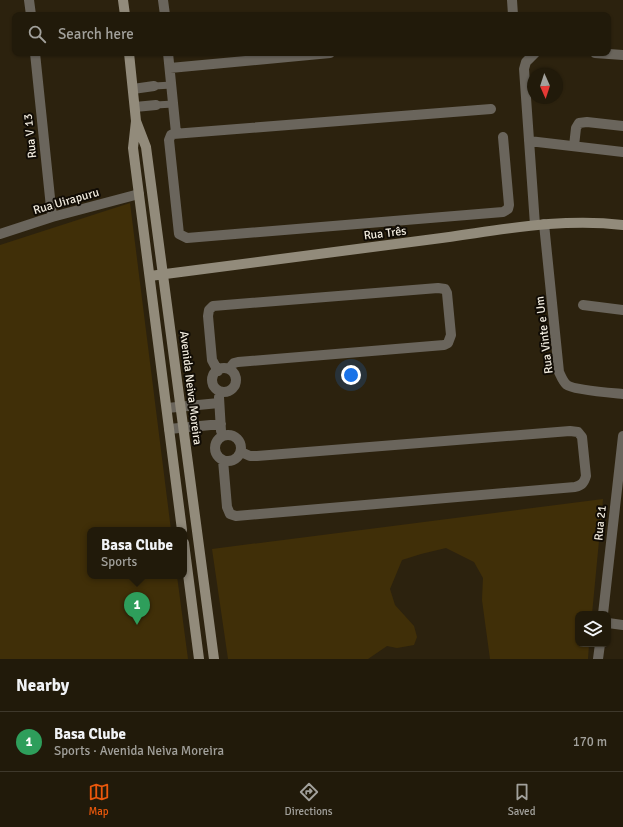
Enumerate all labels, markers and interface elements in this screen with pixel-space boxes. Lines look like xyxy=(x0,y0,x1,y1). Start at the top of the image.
search box xyxy=(12,12,611,56)
icon: search xyxy=(26,23,48,45)
text: Search here xyxy=(58,25,134,43)
north arrow xyxy=(527,68,563,104)
street label: Rua V 13 xyxy=(21,113,40,159)
street label: Rua Uirapuru xyxy=(31,185,101,218)
street label: Rua Três xyxy=(363,223,407,244)
street label: Rua Vinte e Um xyxy=(532,295,557,375)
street label: Avenida Neiva Moreira xyxy=(176,330,205,446)
your location xyxy=(341,365,361,385)
street label: Rua 21 xyxy=(591,505,610,541)
popup xyxy=(87,527,187,579)
text: Basa Clube xyxy=(101,536,173,554)
text: Sports xyxy=(101,554,137,570)
pin: 1 xyxy=(124,592,150,625)
map controls xyxy=(575,611,611,647)
button: layers xyxy=(575,611,611,647)
text: Nearby xyxy=(16,675,69,696)
text: Basa Clube xyxy=(54,725,126,743)
text: 1 xyxy=(25,734,33,750)
text: 170 m xyxy=(573,734,607,750)
text: Sports · Avenida Neiva Moreira xyxy=(54,743,224,759)
tab: Map xyxy=(88,781,110,818)
tab: Directions xyxy=(285,781,333,818)
tab: Saved xyxy=(508,781,535,818)

